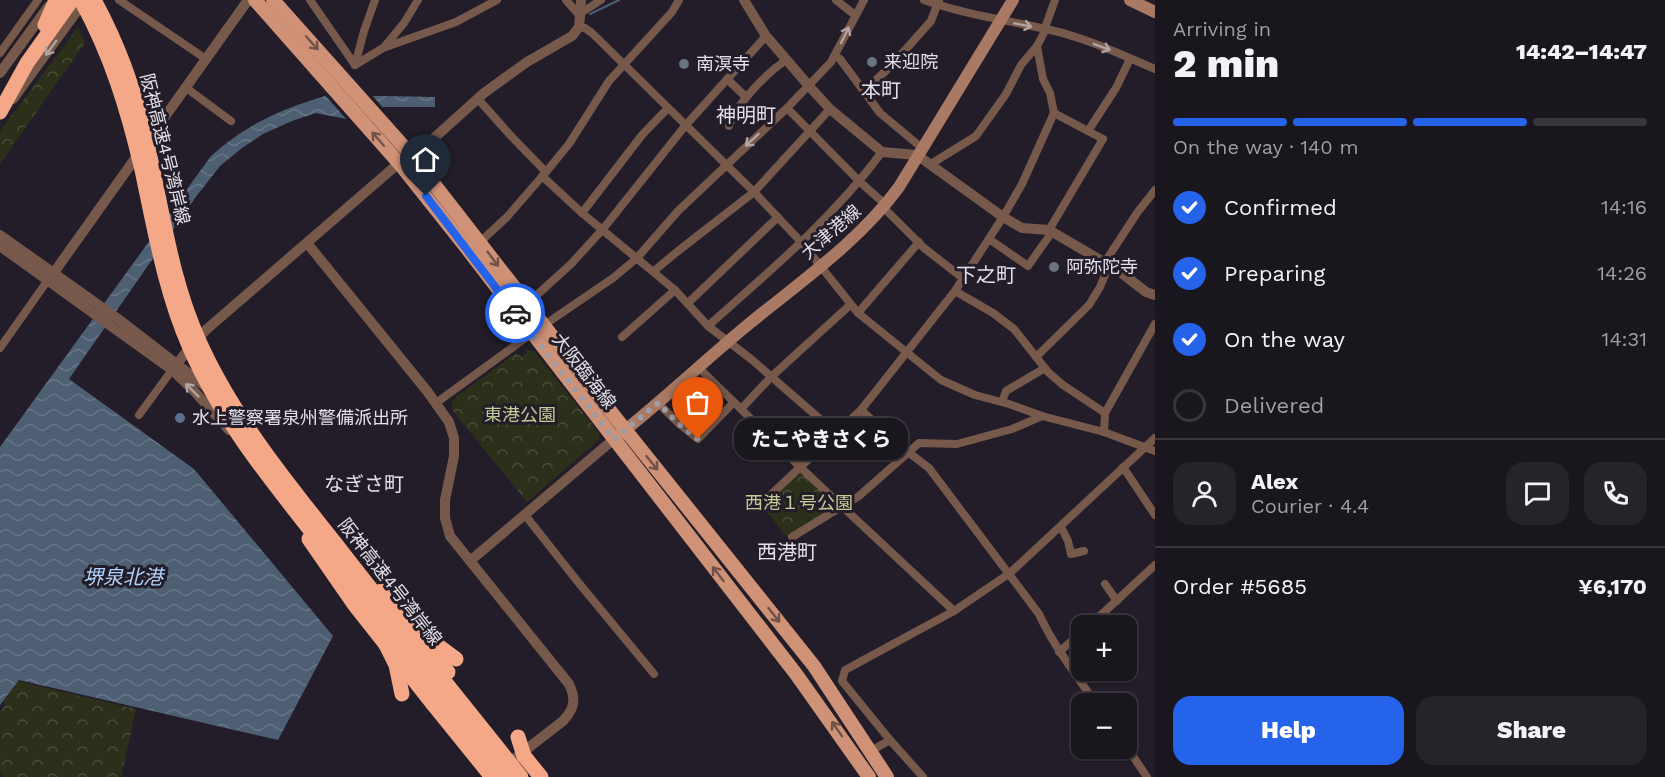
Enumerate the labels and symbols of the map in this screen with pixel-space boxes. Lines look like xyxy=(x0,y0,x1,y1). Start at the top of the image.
one-way arrow xyxy=(1013,20,1033,31)
one-way arrow xyxy=(840,26,852,44)
one-way arrow xyxy=(305,36,319,51)
one-way arrow xyxy=(45,39,57,55)
one-way arrow xyxy=(1092,42,1110,53)
place label: 来迎院 xyxy=(884,51,938,72)
place label: 南溟寺 xyxy=(696,53,750,74)
marker: 来迎院 xyxy=(865,55,879,69)
marker: 南溟寺 xyxy=(677,57,691,71)
street label: 阪神高速4号湾岸線 xyxy=(137,71,194,227)
district label: 本町 xyxy=(861,78,901,102)
district label: 神明町 xyxy=(716,103,776,127)
one-way arrow xyxy=(371,132,385,147)
one-way arrow xyxy=(745,133,760,147)
pin xyxy=(400,134,451,196)
street label: 大津港線 xyxy=(797,200,865,263)
one-way arrow xyxy=(487,251,500,267)
place label: 阿弥陀寺 xyxy=(1066,256,1138,277)
marker: 阿弥陀寺 xyxy=(1047,260,1061,274)
district label: 下之町 xyxy=(956,263,1016,287)
courier xyxy=(485,283,545,343)
street label: 大阪臨海線 xyxy=(548,329,620,413)
pin xyxy=(672,377,723,439)
one-way arrow xyxy=(184,382,199,397)
park label: 東港公園 xyxy=(484,404,556,425)
place label: 水上警察署泉州警備派出所 xyxy=(192,407,408,428)
marker: 水上警察署泉州警備派出所 xyxy=(173,411,187,425)
callout: たこやきさくら xyxy=(734,418,908,460)
one-way arrow xyxy=(645,455,659,470)
district label: なぎさ町 xyxy=(324,472,404,496)
park label: 西港１号公園 xyxy=(745,492,853,513)
street label: 阪神高速4号湾岸線 xyxy=(334,514,446,649)
district label: 西港町 xyxy=(757,540,817,564)
water label: 堺泉北港 xyxy=(83,565,166,589)
one-way arrow xyxy=(712,566,725,582)
one-way arrow xyxy=(768,606,781,622)
one-way arrow xyxy=(831,721,843,737)

